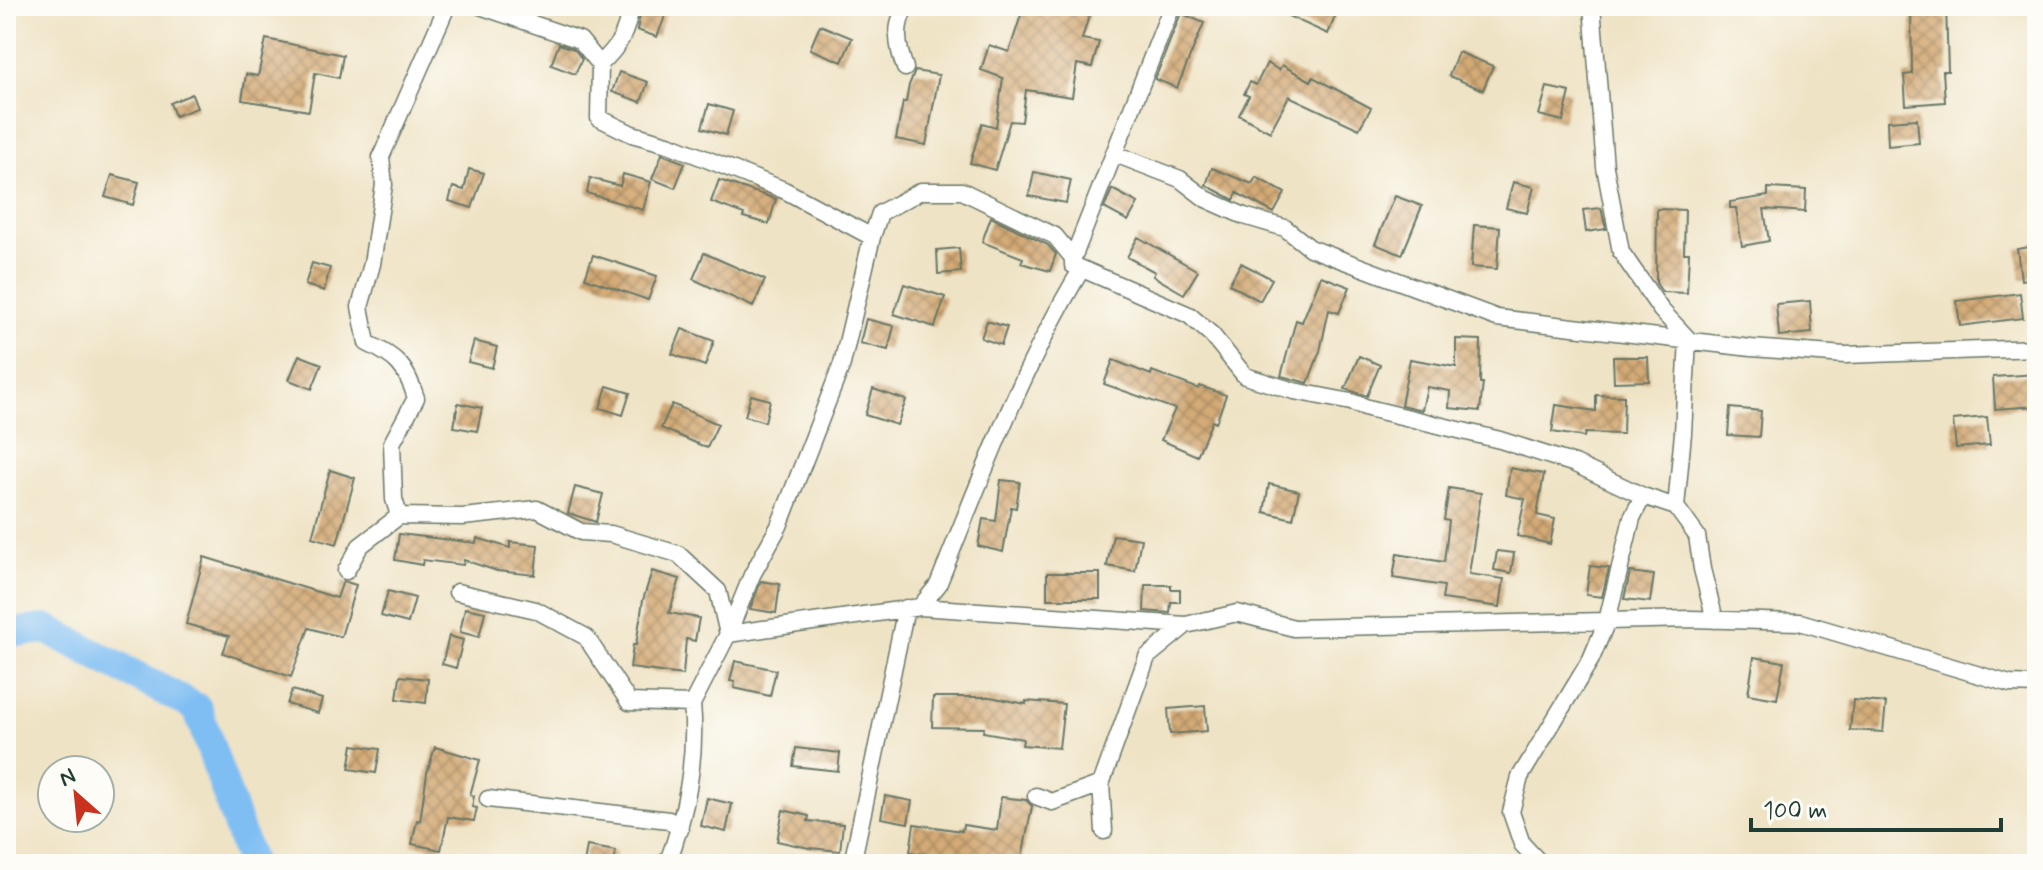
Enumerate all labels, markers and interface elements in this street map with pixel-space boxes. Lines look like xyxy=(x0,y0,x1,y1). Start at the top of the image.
north arrow xyxy=(36,754,116,834)
text: N xyxy=(55,762,81,794)
scale bar xyxy=(1751,782,2001,832)
text: 100 m xyxy=(1763,796,1827,827)

